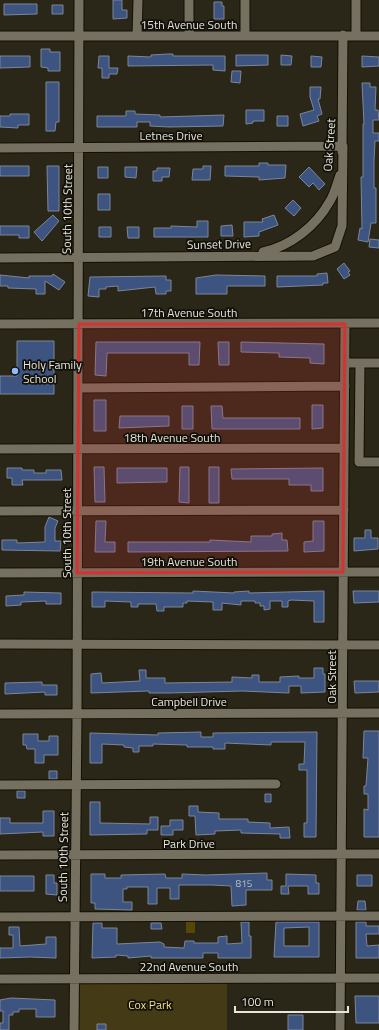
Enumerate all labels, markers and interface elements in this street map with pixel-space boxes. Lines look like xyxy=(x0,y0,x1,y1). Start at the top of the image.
street label: 15th Avenue South xyxy=(141,15,237,34)
street label: Oak Street xyxy=(318,117,340,172)
street label: Letnes Drive xyxy=(140,126,202,145)
street label: South 10th Street xyxy=(57,163,77,254)
street label: Sunset Drive xyxy=(187,234,251,254)
street label: 17th Avenue South xyxy=(141,303,237,322)
place label: Holy Family School xyxy=(23,355,82,388)
marker: Holy Family School xyxy=(10,366,20,376)
street label: 18th Avenue South xyxy=(124,428,220,447)
street label: South 10th Street xyxy=(57,487,76,578)
street label: 19th Avenue South xyxy=(141,552,237,571)
street label: Oak Street xyxy=(322,650,341,704)
street label: Campbell Drive xyxy=(151,692,227,711)
street label: South 10th Street xyxy=(53,811,73,902)
street label: Park Drive xyxy=(163,834,215,853)
house number: 815 xyxy=(236,876,253,891)
street label: 22nd Avenue South xyxy=(140,957,238,976)
scale bar xyxy=(235,988,348,1014)
text: 100 m xyxy=(241,992,274,1011)
park label: Cox Park xyxy=(128,995,172,1014)

